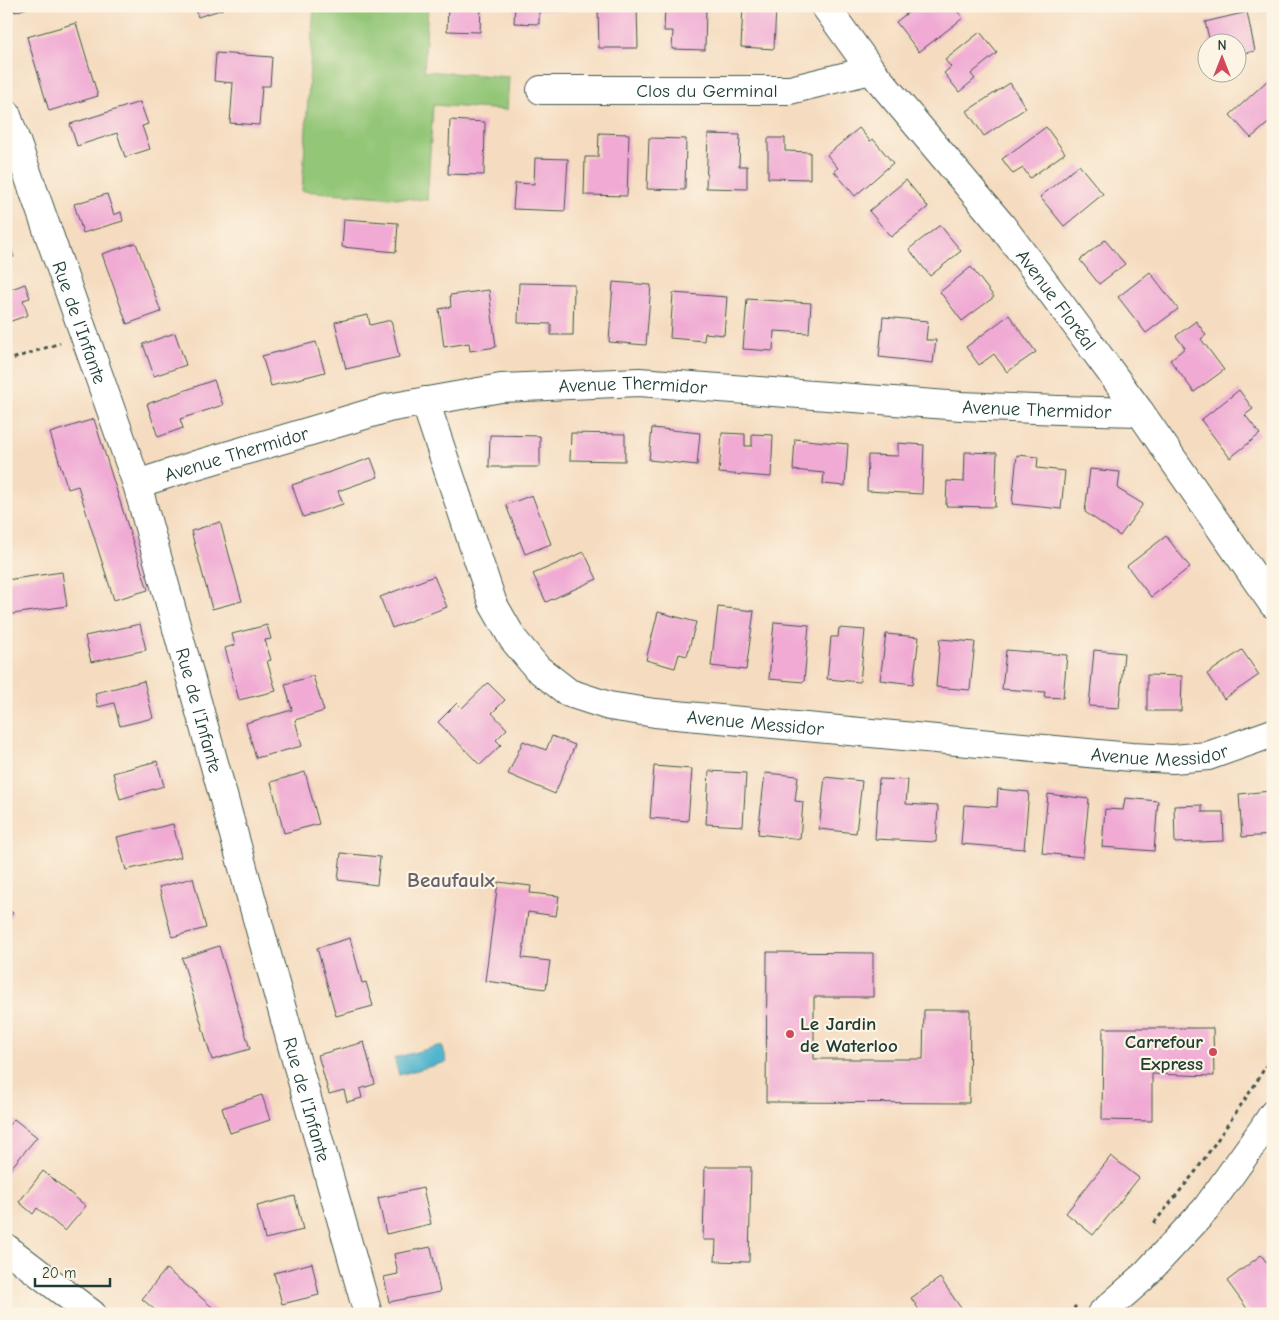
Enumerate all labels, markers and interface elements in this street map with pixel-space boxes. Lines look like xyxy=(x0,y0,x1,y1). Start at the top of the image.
north arrow xyxy=(1196,32,1246,82)
text: N xyxy=(1217,37,1227,54)
street label: Clos du Germinal xyxy=(636,80,778,102)
street label: Avenue Floréal xyxy=(1011,245,1101,355)
street label: Rue de l'Infante xyxy=(47,258,111,387)
street label: Avenue Thermidor xyxy=(558,372,708,399)
street label: Avenue Thermidor xyxy=(962,396,1112,423)
street label: Avenue Thermidor xyxy=(162,422,312,486)
street label: Rue de l'Infante xyxy=(171,645,226,775)
street label: Avenue Messidor xyxy=(686,706,825,741)
street label: Avenue Messidor xyxy=(1090,740,1232,771)
district label: Beaufaulx xyxy=(407,868,496,892)
place label: Le Jardin de Waterloo xyxy=(800,1013,898,1057)
marker: Le Jardin de Waterloo xyxy=(784,1028,796,1040)
place label: Carrefour Express xyxy=(1125,1031,1203,1075)
street label: Rue de l'Infante xyxy=(278,1035,334,1165)
marker: Carrefour Express xyxy=(1207,1046,1219,1058)
scale bar xyxy=(35,1255,110,1287)
text: 20 m xyxy=(42,1264,76,1282)

